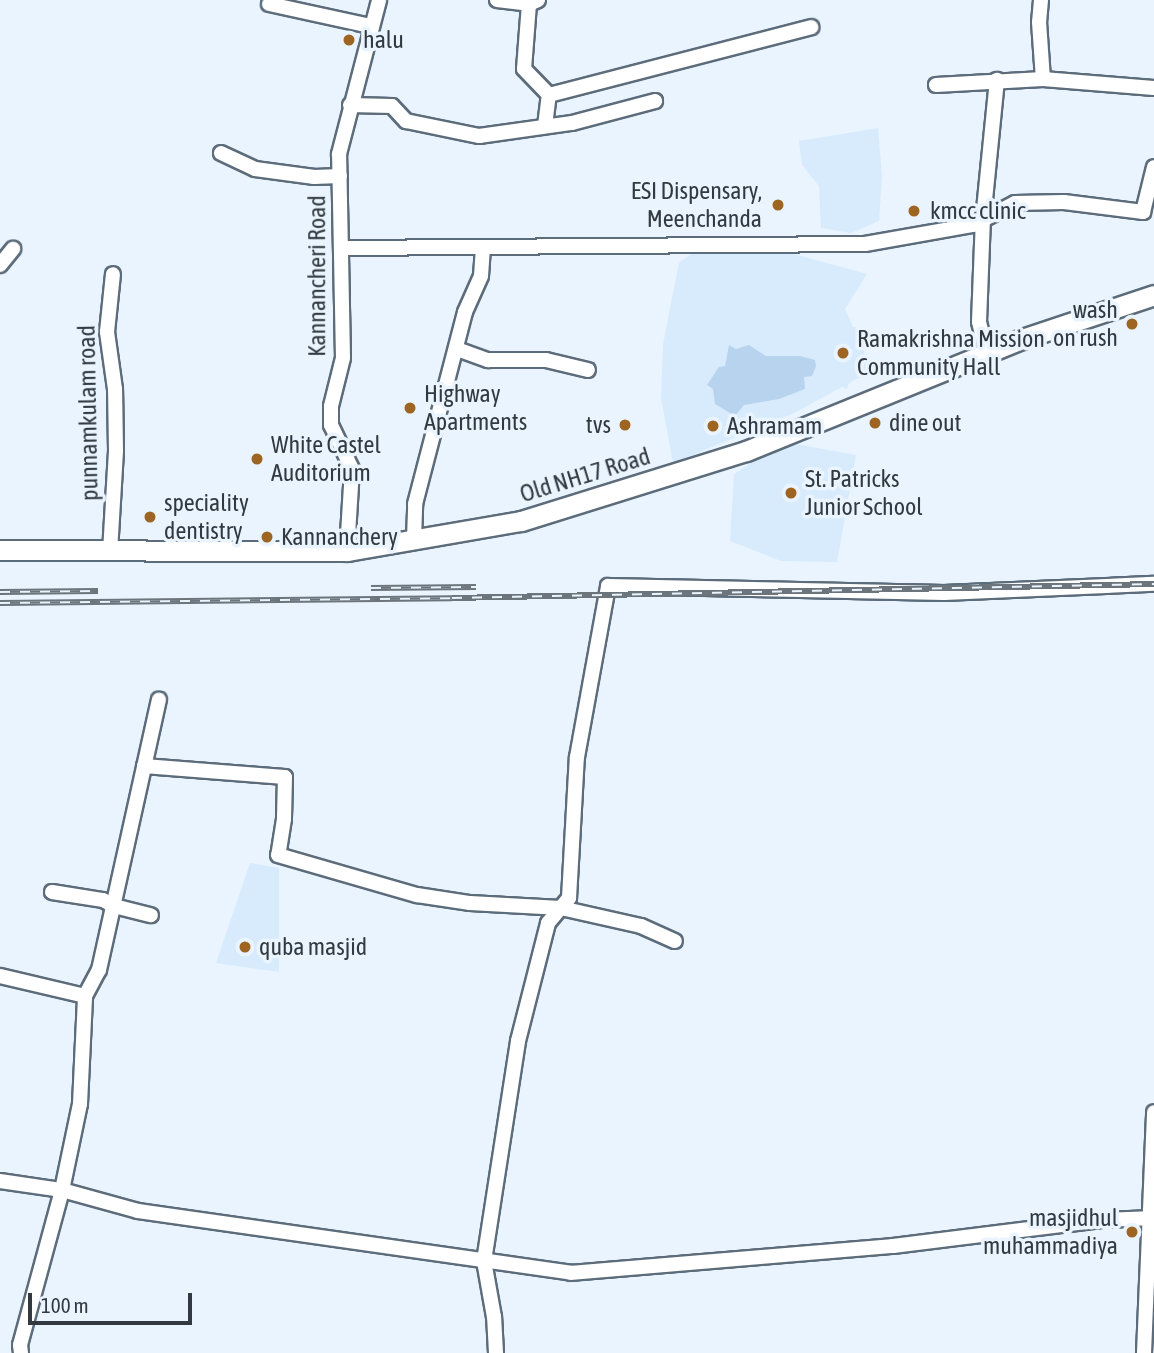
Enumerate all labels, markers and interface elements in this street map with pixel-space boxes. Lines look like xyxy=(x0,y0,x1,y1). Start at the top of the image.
place label: halu xyxy=(363,26,404,54)
marker: halu xyxy=(341,32,357,48)
place label: ESI Dispensary, Meenchanda xyxy=(631,177,762,233)
street label: Kannancheri Road xyxy=(303,195,331,357)
marker: ESI Dispensary, Meenchanda xyxy=(768,195,788,215)
place label: kmcc clinic xyxy=(930,197,1026,225)
marker: kmcc clinic xyxy=(904,201,924,221)
place label: wash on rush xyxy=(1053,296,1118,352)
marker: wash on rush xyxy=(1124,316,1140,332)
street label: punnamkulam road xyxy=(72,325,104,501)
place label: Ramakrishna Mission Community Hall xyxy=(857,325,1045,381)
marker: Ramakrishna Mission Community Hall xyxy=(835,345,851,361)
place label: Highway Apartments xyxy=(424,380,527,436)
marker: Highway Apartments xyxy=(402,400,418,416)
place label: dine out xyxy=(889,409,962,437)
place label: tvs xyxy=(586,411,611,439)
place label: Ashramam xyxy=(727,412,822,440)
marker: dine out xyxy=(867,415,883,431)
marker: tvs xyxy=(617,417,633,433)
marker: Ashramam xyxy=(705,418,721,434)
place label: White Castel Auditorium xyxy=(271,431,381,487)
street label: Old NH17 Road xyxy=(516,442,654,508)
marker: White Castel Auditorium xyxy=(249,451,265,467)
place label: St. Patricks Junior School xyxy=(805,465,923,521)
marker: St. Patricks Junior School xyxy=(783,485,799,501)
place label: speciality dentistry xyxy=(164,489,249,545)
marker: speciality dentistry xyxy=(142,509,158,525)
place label: Kannanchery xyxy=(281,523,398,551)
marker: Kannanchery xyxy=(259,529,275,545)
place label: quba masjid xyxy=(259,933,367,961)
marker: quba masjid xyxy=(237,939,253,955)
place label: masjidhul muhammadiya xyxy=(983,1204,1118,1260)
marker: masjidhul muhammadiya xyxy=(1124,1224,1140,1240)
scale bar xyxy=(32,1280,196,1324)
text: 100 m xyxy=(41,1293,89,1317)

